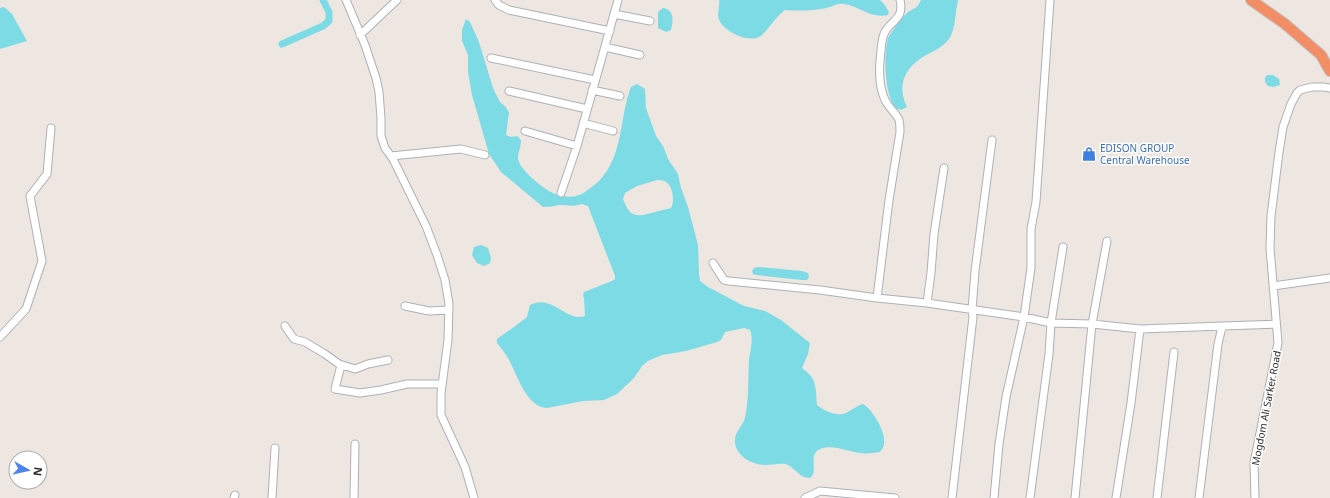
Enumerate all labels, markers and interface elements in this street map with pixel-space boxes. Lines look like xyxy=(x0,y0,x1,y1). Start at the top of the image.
place label: EDISON GROUP Central Warehouse xyxy=(1100,141,1190,167)
shop icon: EDISON GROUP Central Warehouse xyxy=(1081,146,1097,162)
street label: Mogdom Ali Sarker Road xyxy=(1248,349,1284,467)
north arrow xyxy=(8,450,48,490)
text: N xyxy=(30,466,46,477)

